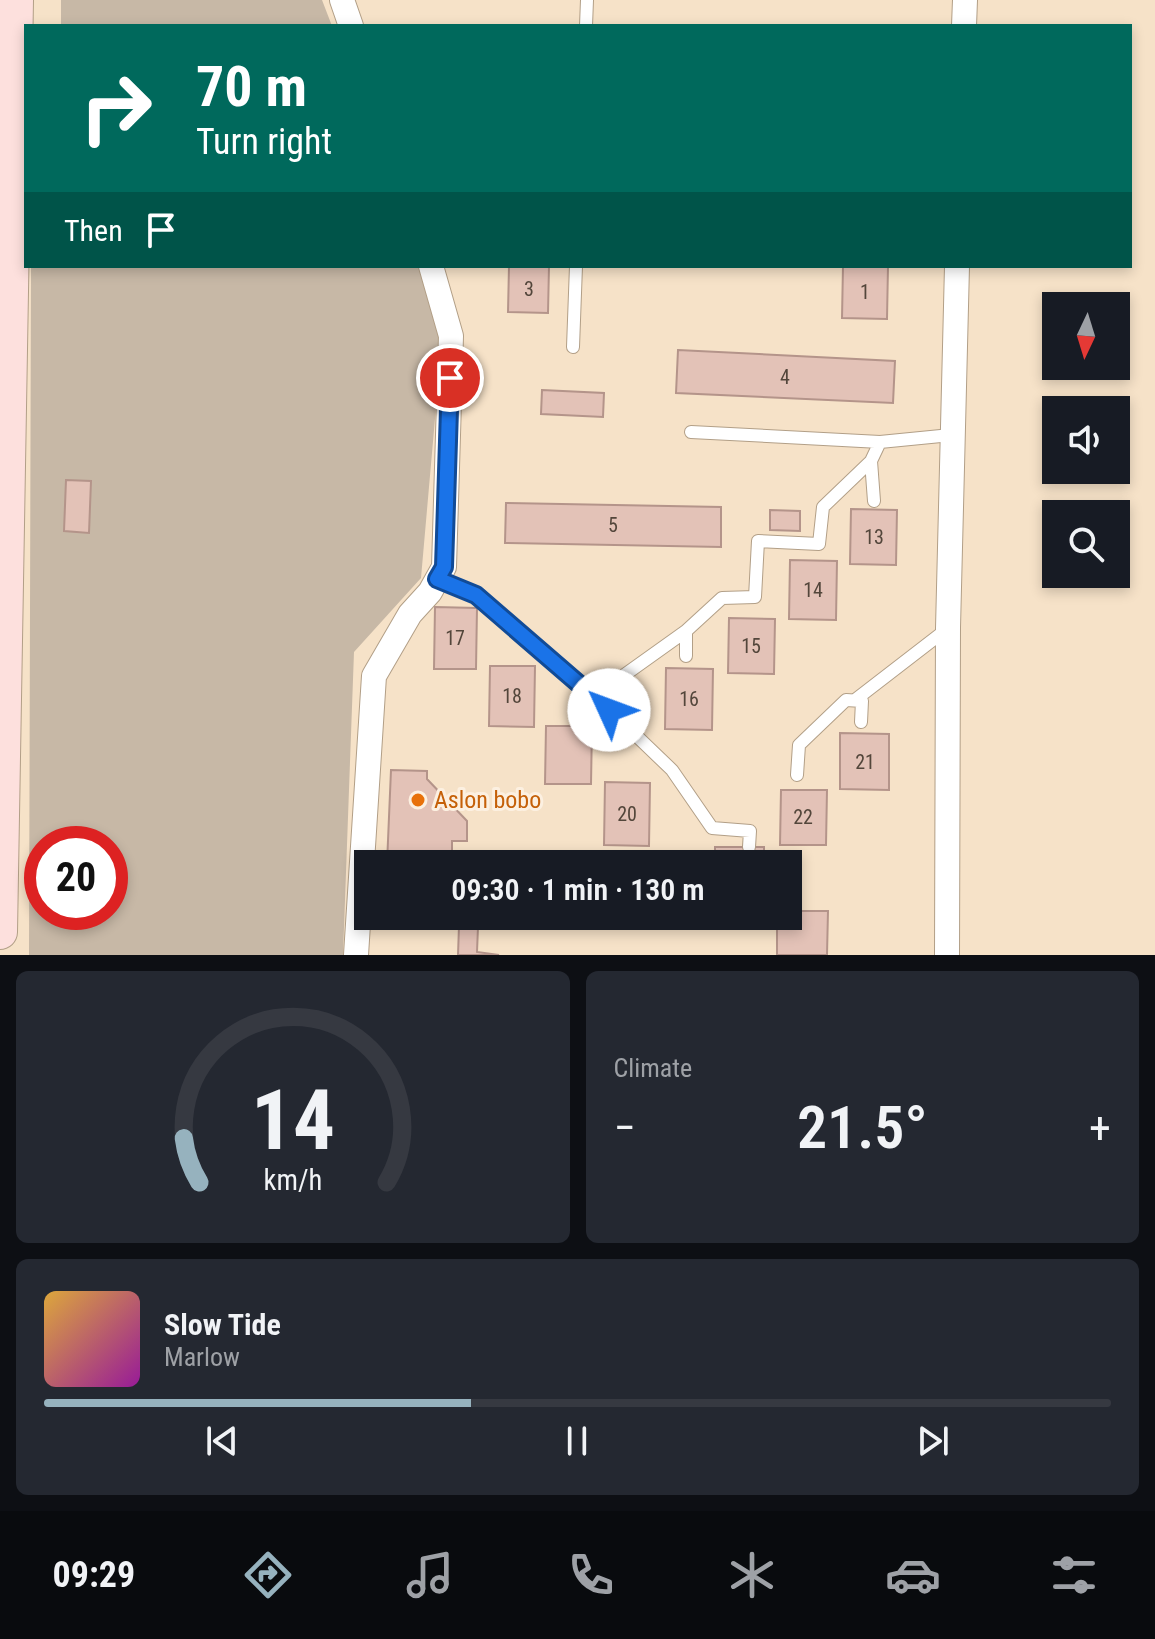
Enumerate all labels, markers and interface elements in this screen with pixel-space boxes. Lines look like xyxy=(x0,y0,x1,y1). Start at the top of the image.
text: 70 m xyxy=(196,54,307,120)
icon: right xyxy=(64,56,168,160)
text: Turn right xyxy=(196,121,332,163)
icon: arrive xyxy=(139,208,183,252)
text: Then xyxy=(64,213,123,248)
house number: 3 xyxy=(524,277,534,301)
house number: 1 xyxy=(860,280,870,304)
north arrow xyxy=(1042,292,1130,380)
map controls xyxy=(1042,292,1130,588)
pin xyxy=(416,344,484,412)
icon: arrive xyxy=(428,356,472,400)
house number: 4 xyxy=(780,365,790,389)
button: sound xyxy=(1042,396,1130,484)
button: search xyxy=(1042,500,1130,588)
house number: 5 xyxy=(608,513,618,537)
house number: 13 xyxy=(864,525,884,549)
house number: 14 xyxy=(803,578,823,602)
house number: 17 xyxy=(445,626,465,650)
house number: 15 xyxy=(741,634,761,658)
position arrow xyxy=(567,668,651,752)
house number: 18 xyxy=(502,684,522,708)
house number: 16 xyxy=(679,687,699,711)
house number: 21 xyxy=(855,750,875,774)
place label: Aslon bobo xyxy=(434,786,541,814)
marker: Aslon bobo xyxy=(409,791,427,809)
house number: 20 xyxy=(617,802,637,826)
house number: 22 xyxy=(793,805,813,829)
speed limit sign: 20 xyxy=(24,826,128,930)
text: 09:30 · 1 min · 130 m xyxy=(451,872,705,907)
text: Climate xyxy=(614,1053,692,1083)
text: 14 xyxy=(251,1072,335,1169)
text: 21.5° xyxy=(797,1092,928,1163)
text: − xyxy=(614,1102,636,1154)
text: + xyxy=(1089,1102,1111,1154)
text: km/h xyxy=(263,1163,322,1197)
text: Slow Tide xyxy=(164,1307,281,1342)
text: Marlow xyxy=(164,1342,240,1372)
icon: previous xyxy=(200,1419,244,1463)
icon: pause xyxy=(555,1419,599,1463)
icon: next xyxy=(911,1419,955,1463)
icon: directions xyxy=(240,1547,296,1603)
icon: music xyxy=(402,1547,458,1603)
icon: phone xyxy=(563,1547,619,1603)
icon: climate xyxy=(724,1547,780,1603)
icon: car xyxy=(885,1547,941,1603)
icon: filters xyxy=(1046,1547,1102,1603)
text: 09:29 xyxy=(53,1554,135,1596)

